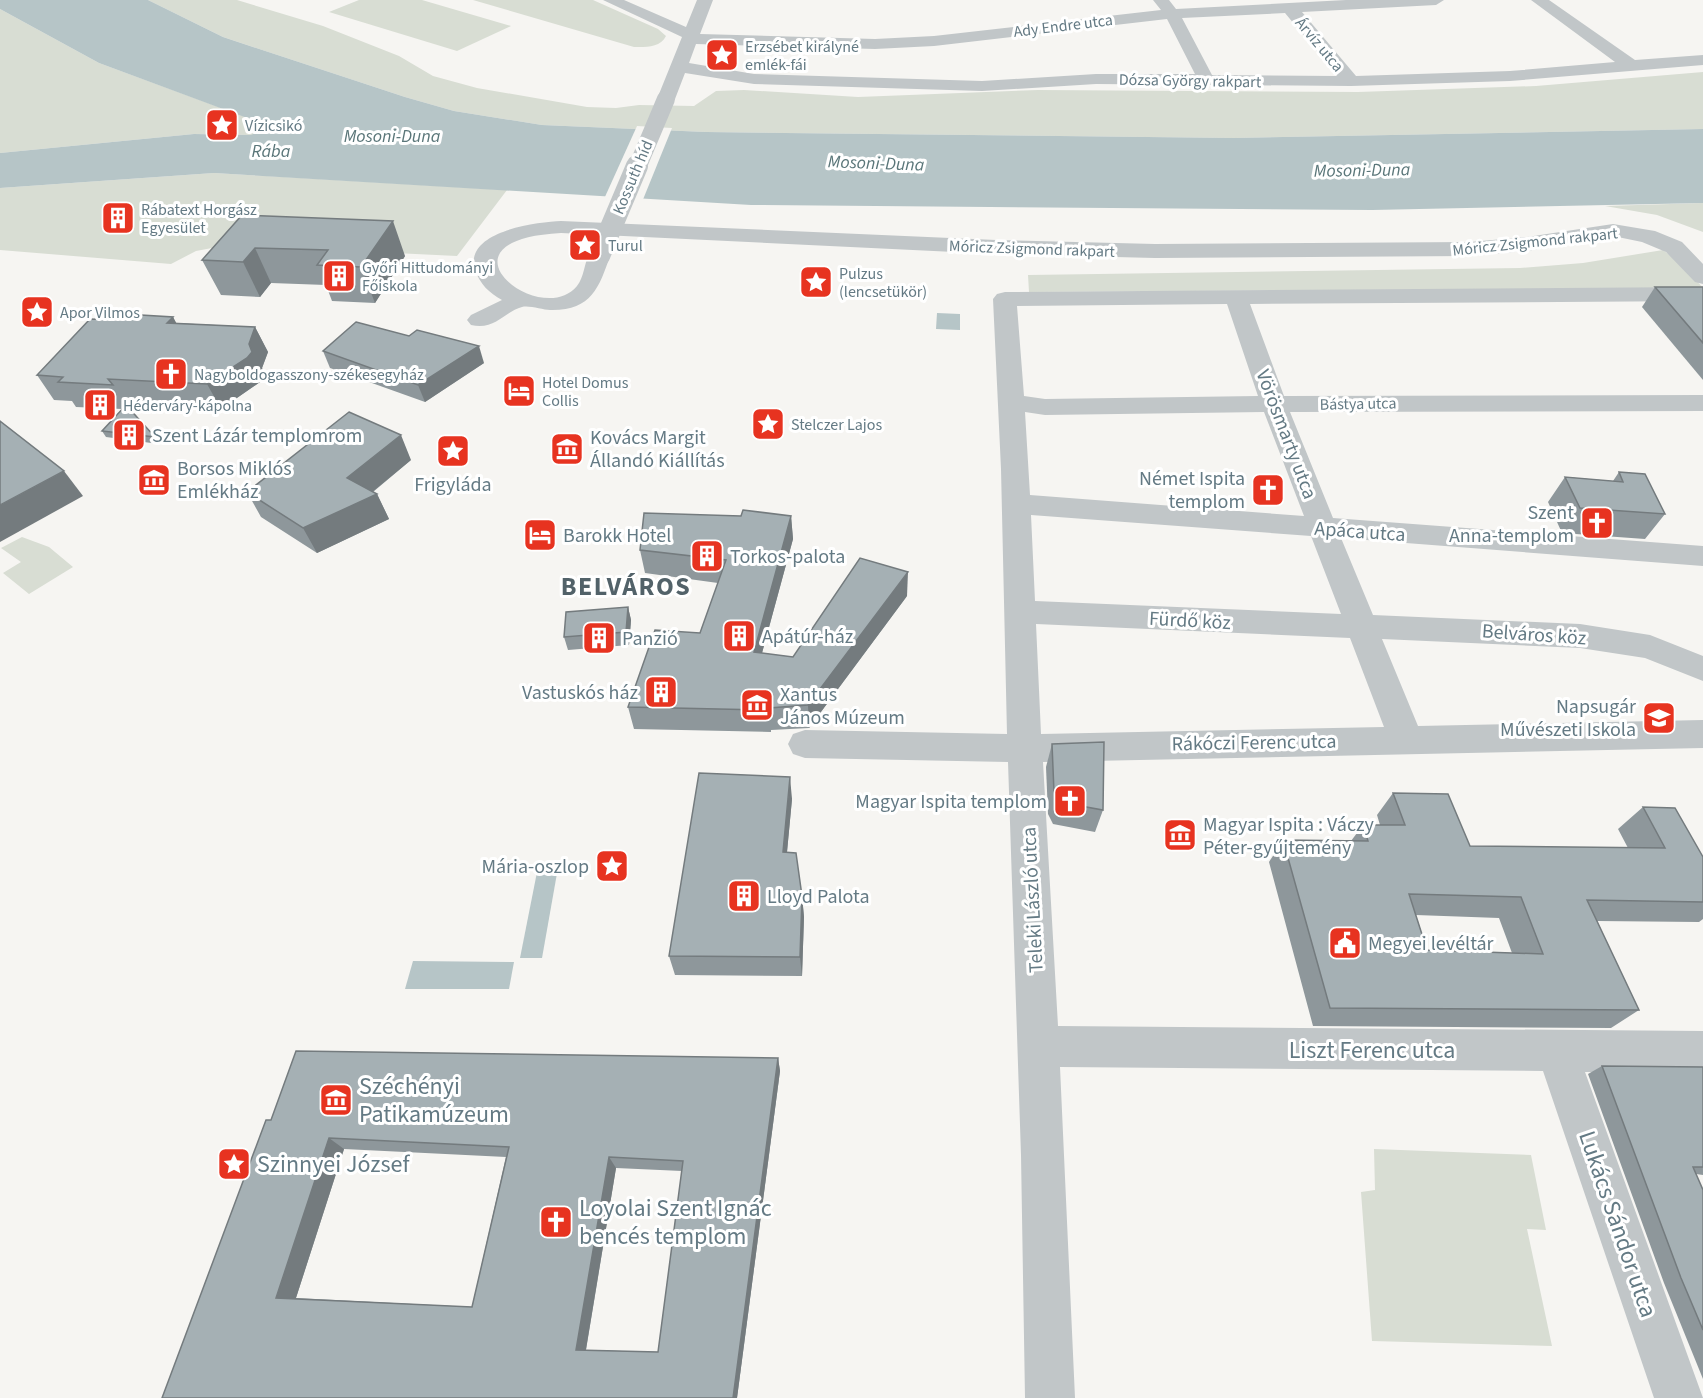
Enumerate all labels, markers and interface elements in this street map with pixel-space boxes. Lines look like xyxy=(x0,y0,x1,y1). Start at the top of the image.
street label: Ady Endre utca xyxy=(1012,9,1114,43)
street label: Árvíz utca xyxy=(1290,13,1349,77)
place label: Erzsébet királyné emlék-fái xyxy=(745,36,859,76)
place icon: Erzsébet királyné emlék-fái xyxy=(704,37,740,73)
street label: Dózsa György rakpart xyxy=(1119,69,1262,93)
place icon: Vízicsikó xyxy=(204,107,240,143)
place label: Vízicsikó xyxy=(245,115,302,137)
water label: Mosoni-Duna xyxy=(344,124,441,149)
street label: Kossuth híd xyxy=(607,137,658,218)
water label: Rába xyxy=(252,139,291,164)
water label: Mosoni-Duna xyxy=(827,149,925,178)
water label: Mosoni-Duna xyxy=(1313,157,1411,184)
place label: Rábatext Horgász Egyesület xyxy=(141,199,257,239)
building icon: Rábatext Horgász Egyesület xyxy=(100,200,136,236)
street label: Móricz Zsigmond rakpart xyxy=(1451,222,1619,262)
place icon: Turul xyxy=(567,227,603,263)
place label: Turul xyxy=(608,235,643,257)
street label: Móricz Zsigmond rakpart xyxy=(949,235,1116,263)
place label: Győri Hittudományi Főiskola xyxy=(362,257,493,297)
building icon: Győri Hittudományi Főiskola xyxy=(321,258,357,294)
place label: Pulzus (lencsetükör) xyxy=(839,263,927,303)
place icon: Pulzus (lencsetükör) xyxy=(798,264,834,300)
place icon: Apor Vilmos xyxy=(19,294,55,330)
place label: Apor Vilmos xyxy=(60,302,140,324)
church icon: Nagyboldogasszony-székesegyház xyxy=(153,356,189,392)
place label: Nagyboldogasszony-székesegyház xyxy=(194,364,424,386)
street label: Vörösmarty utca xyxy=(1248,365,1324,503)
place label: Hotel Domus Collis xyxy=(542,372,629,412)
hotel icon: Hotel Domus Collis xyxy=(501,373,537,409)
building icon: Héderváry-kápolna xyxy=(82,387,118,423)
street label: Bástya utca xyxy=(1319,392,1397,416)
place label: Héderváry-kápolna xyxy=(123,395,252,417)
place icon: Stelczer Lajos xyxy=(750,406,786,442)
place label: Stelczer Lajos xyxy=(791,414,882,436)
building icon: Szent Lázár templomrom xyxy=(111,417,147,453)
place label: Szent Lázár templomrom xyxy=(152,422,362,450)
place label: Kovács Margit Állandó Kiállítás xyxy=(590,424,725,475)
museum icon: Kovács Margit Állandó Kiállítás xyxy=(549,431,585,467)
place icon: Frigyláda xyxy=(435,433,471,469)
place label: Borsos Miklós Emlékház xyxy=(177,455,292,506)
museum icon: Borsos Miklós Emlékház xyxy=(136,462,172,498)
place label: Német Ispita templom xyxy=(1139,465,1245,516)
place label: Frigyláda xyxy=(414,471,492,499)
church icon: Német Ispita templom xyxy=(1250,472,1286,508)
place label: Szent Anna-templom xyxy=(1449,499,1574,550)
church icon: Szent Anna-templom xyxy=(1579,505,1615,541)
street label: Apáca utca xyxy=(1313,515,1406,549)
hotel icon: Barokk Hotel xyxy=(522,517,558,553)
place label: Barokk Hotel xyxy=(563,522,671,550)
building icon: Torkos-palota xyxy=(689,538,725,574)
place label: Torkos-palota xyxy=(730,543,845,571)
district label: BELVÁROS xyxy=(561,568,691,605)
street label: Fürdő köz xyxy=(1148,605,1232,637)
street label: Belváros köz xyxy=(1481,617,1587,653)
building icon: Apátúr-ház xyxy=(721,618,757,654)
building icon: Panzió xyxy=(581,620,617,656)
place label: Apátúr-ház xyxy=(762,623,853,651)
place label: Panzió xyxy=(622,625,678,653)
building icon: Vastuskós ház xyxy=(643,674,679,710)
place label: Vastuskós ház xyxy=(522,679,638,707)
place label: Xantus János Múzeum xyxy=(780,681,905,732)
museum icon: Xantus János Múzeum xyxy=(739,687,775,723)
place label: Napsugár Művészeti Iskola xyxy=(1500,693,1636,744)
school or university icon: Napsugár Művészeti Iskola xyxy=(1641,700,1677,736)
street label: Rákóczi Ferenc utca xyxy=(1171,728,1337,758)
church icon: Magyar Ispita templom xyxy=(1052,783,1088,819)
place label: Magyar Ispita templom xyxy=(855,788,1047,816)
place label: Magyar Ispita : Váczy Péter-gyűjtemény xyxy=(1203,811,1374,862)
museum icon: Magyar Ispita : Váczy Péter-gyűjtemény xyxy=(1162,817,1198,853)
street label: Teleki László utca xyxy=(1015,826,1051,974)
place icon: Mária-oszlop xyxy=(594,848,630,884)
place label: Mária-oszlop xyxy=(482,853,589,881)
building icon: Lloyd Palota xyxy=(726,878,762,914)
place label: Lloyd Palota xyxy=(767,883,870,911)
public building icon: Megyei levéltár xyxy=(1327,925,1363,961)
place label: Megyei levéltár xyxy=(1368,930,1494,958)
street label: Liszt Ferenc utca xyxy=(1289,1033,1455,1068)
place label: Széchényi Patikamúzeum xyxy=(359,1069,509,1132)
museum icon: Széchényi Patikamúzeum xyxy=(318,1082,354,1118)
street label: Lukács Sándor utca xyxy=(1569,1126,1666,1322)
place icon: Szinnyei József xyxy=(216,1146,252,1182)
place label: Szinnyei József xyxy=(257,1147,410,1182)
place label: Loyolai Szent Ignác bencés templom xyxy=(579,1191,772,1254)
church icon: Loyolai Szent Ignác bencés templom xyxy=(538,1204,574,1240)

